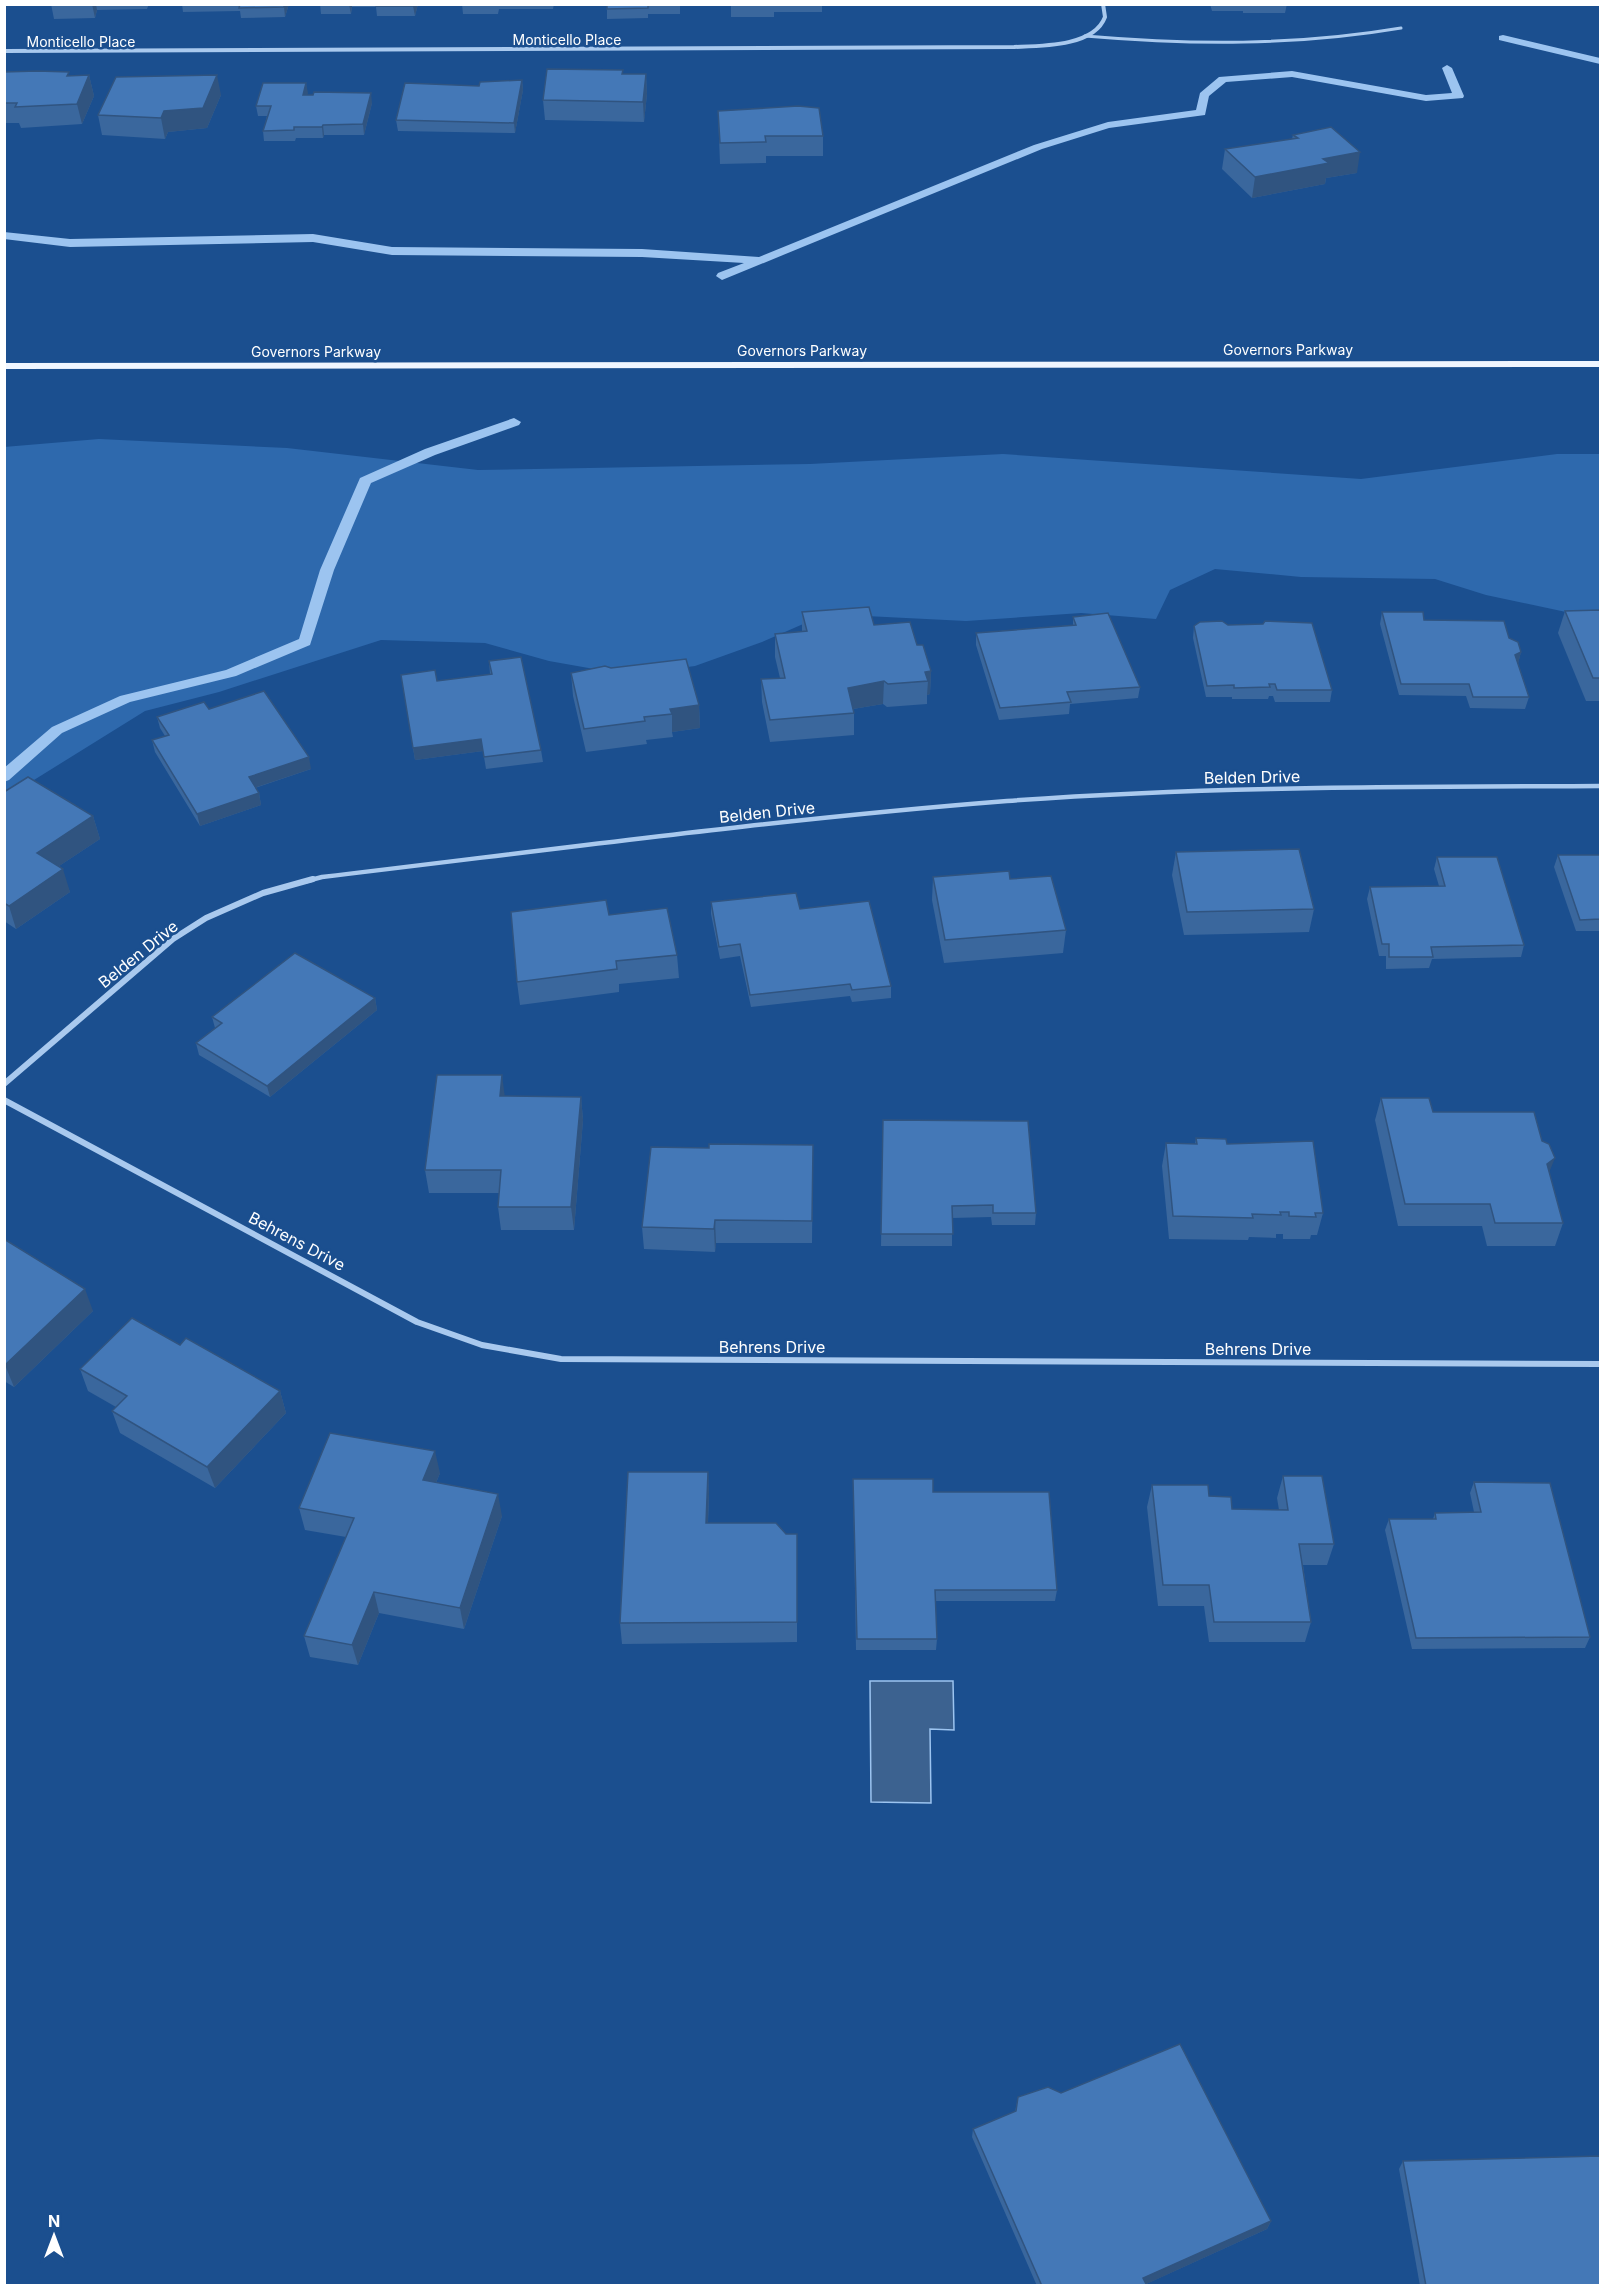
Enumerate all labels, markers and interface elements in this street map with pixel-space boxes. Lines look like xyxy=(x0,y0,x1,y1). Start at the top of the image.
street label: Monticello Place xyxy=(513,31,621,48)
street label: Monticello Place xyxy=(27,33,135,50)
street label: Governors Parkway xyxy=(1223,341,1353,358)
street label: Governors Parkway xyxy=(737,342,867,359)
street label: Governors Parkway xyxy=(251,343,381,360)
street label: Belden Drive xyxy=(1204,766,1300,788)
street label: Belden Drive xyxy=(718,797,816,827)
street label: Belden Drive xyxy=(94,916,182,992)
street label: Behrens Drive xyxy=(245,1207,349,1275)
street label: Behrens Drive xyxy=(719,1337,825,1357)
street label: Behrens Drive xyxy=(1205,1339,1311,1359)
north arrow xyxy=(24,2206,84,2266)
text: N xyxy=(48,2211,60,2231)

